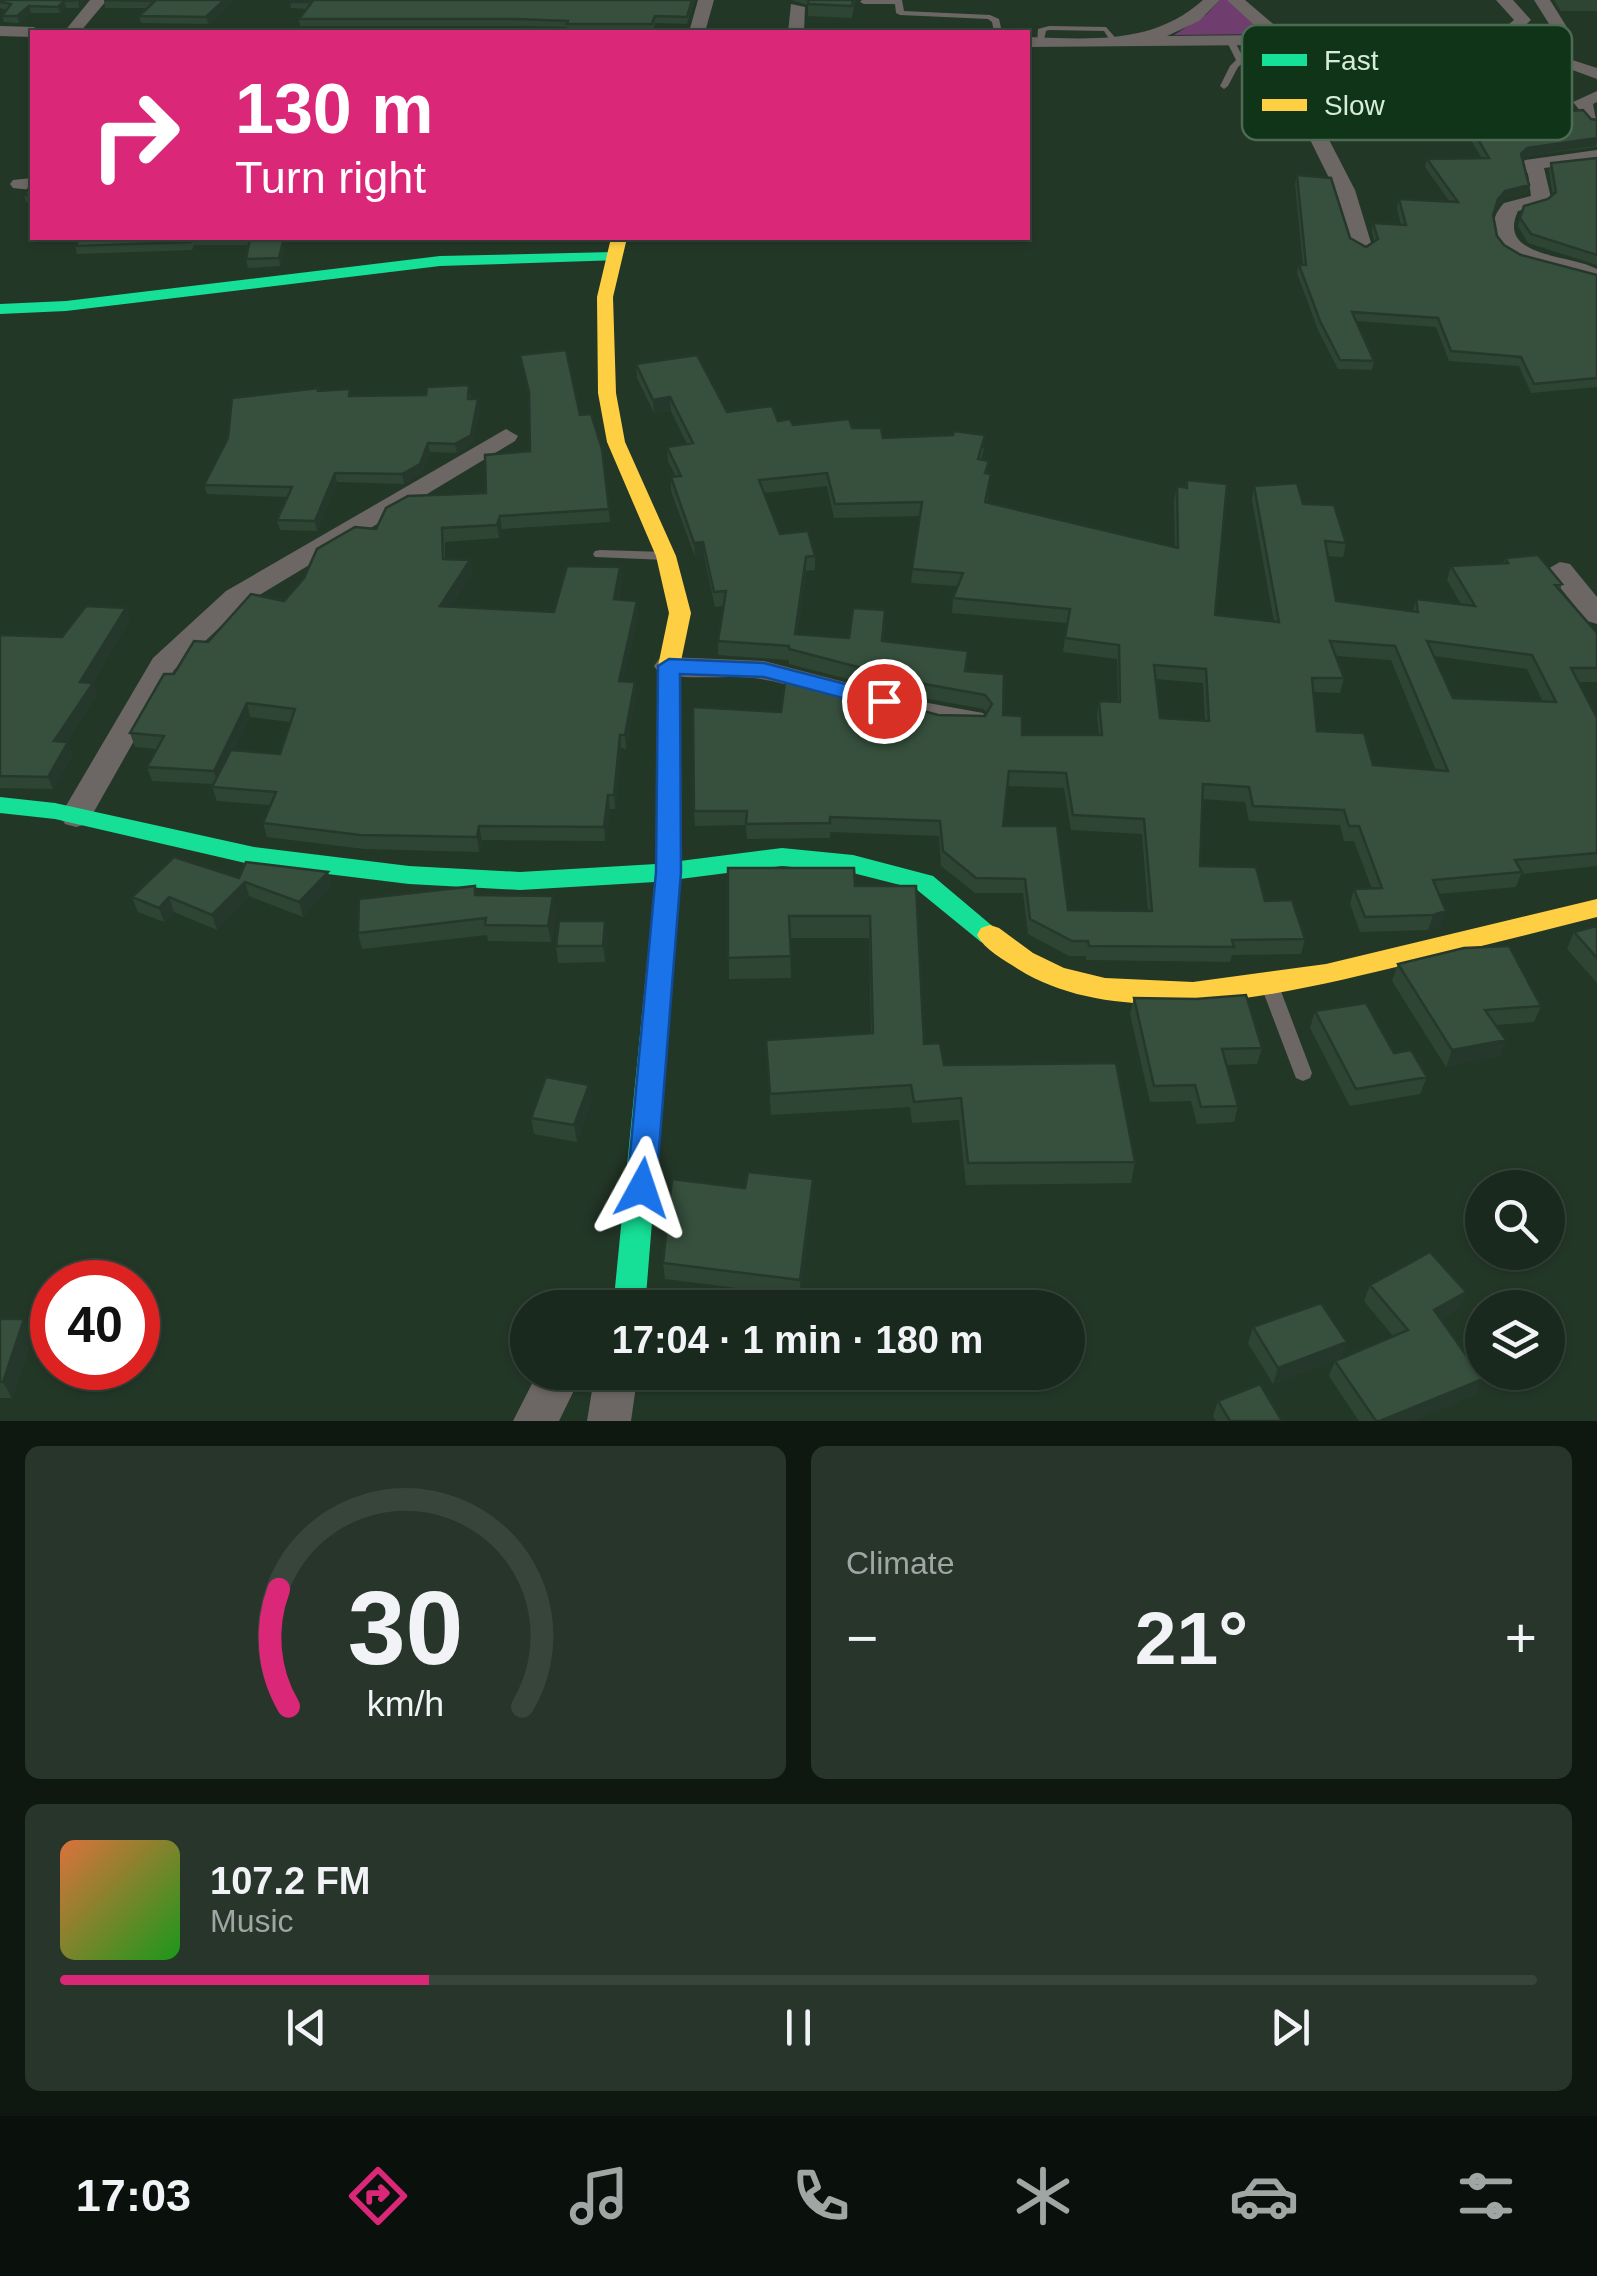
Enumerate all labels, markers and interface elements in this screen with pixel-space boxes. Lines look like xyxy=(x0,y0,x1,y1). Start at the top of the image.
legend xyxy=(1242,25,1572,140)
text: Fast xyxy=(1324,45,1379,76)
icon: right xyxy=(70,70,200,200)
text: 130 m xyxy=(235,70,433,148)
text: Slow xyxy=(1324,90,1385,121)
text: Turn right xyxy=(235,152,426,203)
pin xyxy=(842,659,927,744)
icon: arrive xyxy=(857,674,912,729)
position arrow xyxy=(590,1136,694,1240)
map controls xyxy=(1465,1170,1565,1390)
button: search xyxy=(1465,1170,1565,1270)
speed limit sign: 40 xyxy=(30,1260,160,1390)
button: layers xyxy=(1465,1290,1565,1390)
text: 17:04 · 1 min · 180 m xyxy=(612,1319,983,1361)
text: Climate xyxy=(846,1545,954,1581)
text: 30 xyxy=(348,1570,463,1686)
text: 21° xyxy=(1135,1596,1248,1680)
text: − xyxy=(846,1607,878,1669)
text: + xyxy=(1505,1607,1537,1669)
text: km/h xyxy=(367,1684,444,1724)
text: 107.2 FM xyxy=(210,1860,371,1902)
text: Music xyxy=(210,1903,294,1939)
icon: previous xyxy=(279,2000,334,2055)
icon: pause xyxy=(771,2000,826,2055)
icon: next xyxy=(1263,2000,1318,2055)
icon: directions xyxy=(343,2161,413,2231)
icon: music xyxy=(564,2161,634,2231)
icon: phone xyxy=(786,2161,856,2231)
icon: climate xyxy=(1008,2161,1078,2231)
icon: car xyxy=(1229,2161,1299,2231)
icon: filters xyxy=(1451,2161,1521,2231)
text: 17:03 xyxy=(76,2170,191,2221)

